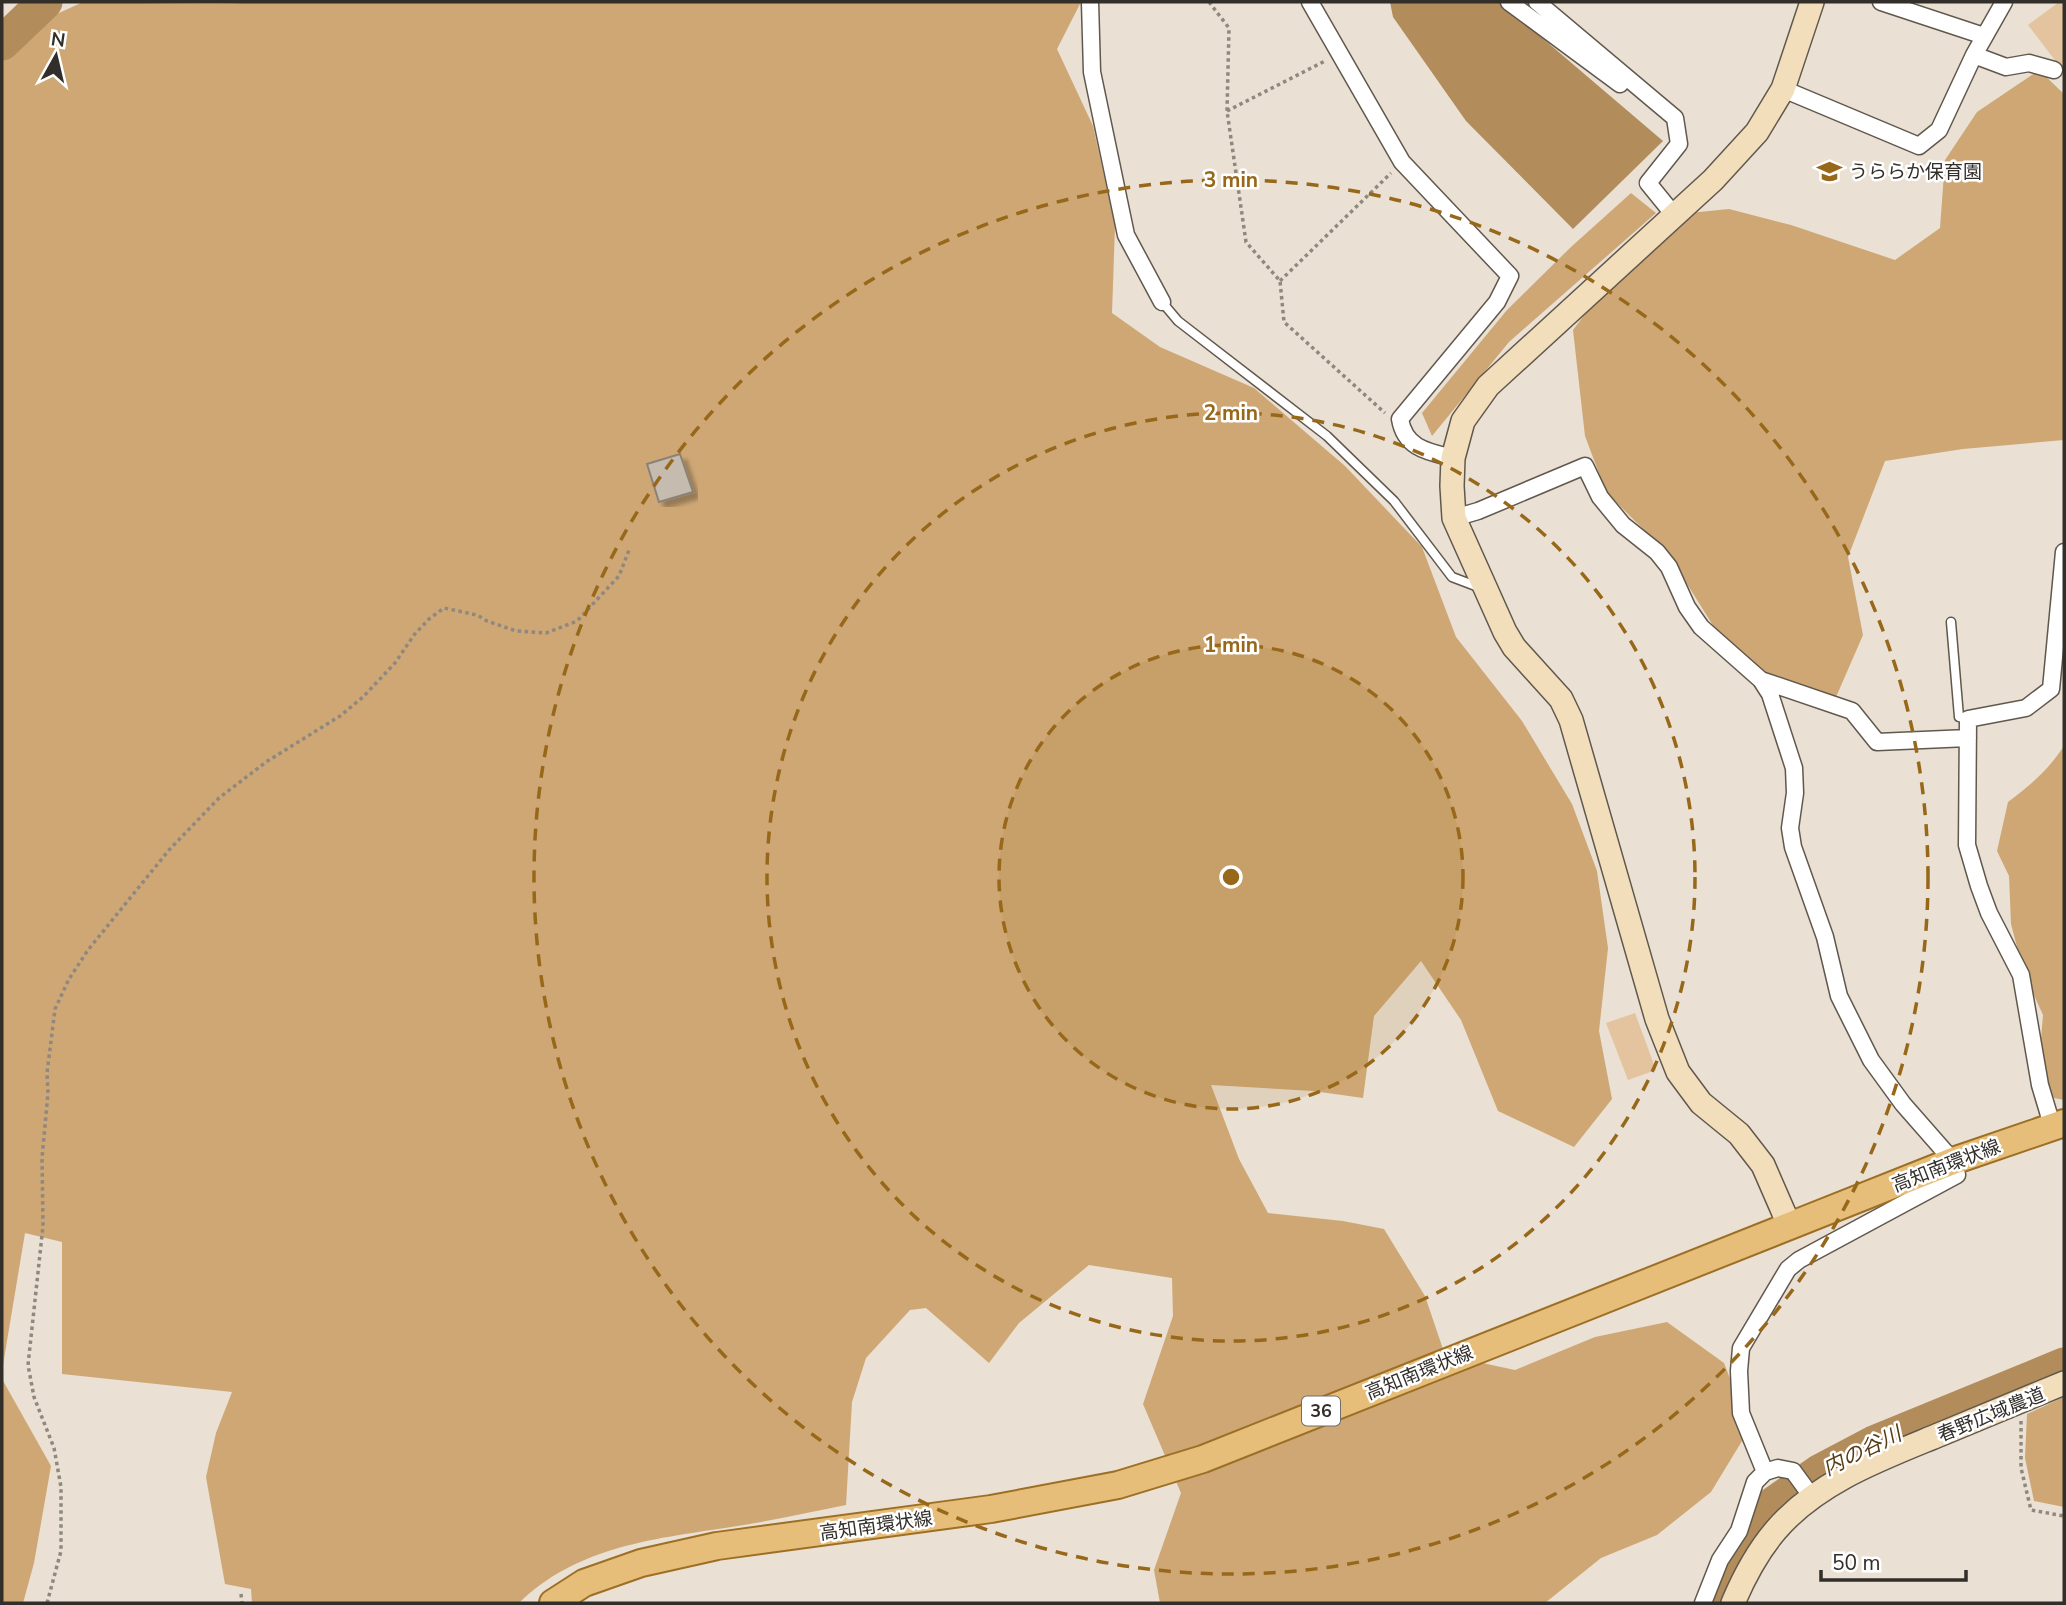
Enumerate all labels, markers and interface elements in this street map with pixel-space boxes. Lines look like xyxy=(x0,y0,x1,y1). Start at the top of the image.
north arrow xyxy=(21,21,91,91)
text: N xyxy=(49,26,67,54)
school or university icon: うららか保育園 xyxy=(1815,157,1843,185)
place label: うららか保育園 xyxy=(1849,159,1982,185)
text: 3 min xyxy=(1204,166,1258,194)
text: 2 min xyxy=(1204,399,1258,427)
text: 1 min xyxy=(1204,631,1258,659)
centre of rings xyxy=(1219,865,1243,889)
street label: 高知南環状線 xyxy=(1888,1133,2004,1198)
street label: 高知南環状線 xyxy=(1362,1340,1477,1406)
street label: 春野広域農道 xyxy=(1934,1382,2049,1448)
road number: 36 xyxy=(1302,1396,1340,1426)
water label: 内の谷川 xyxy=(1818,1419,1908,1482)
street label: 高知南環状線 xyxy=(818,1505,934,1547)
scale bar xyxy=(1821,1538,1966,1582)
text: 50 m xyxy=(1832,1549,1881,1577)

